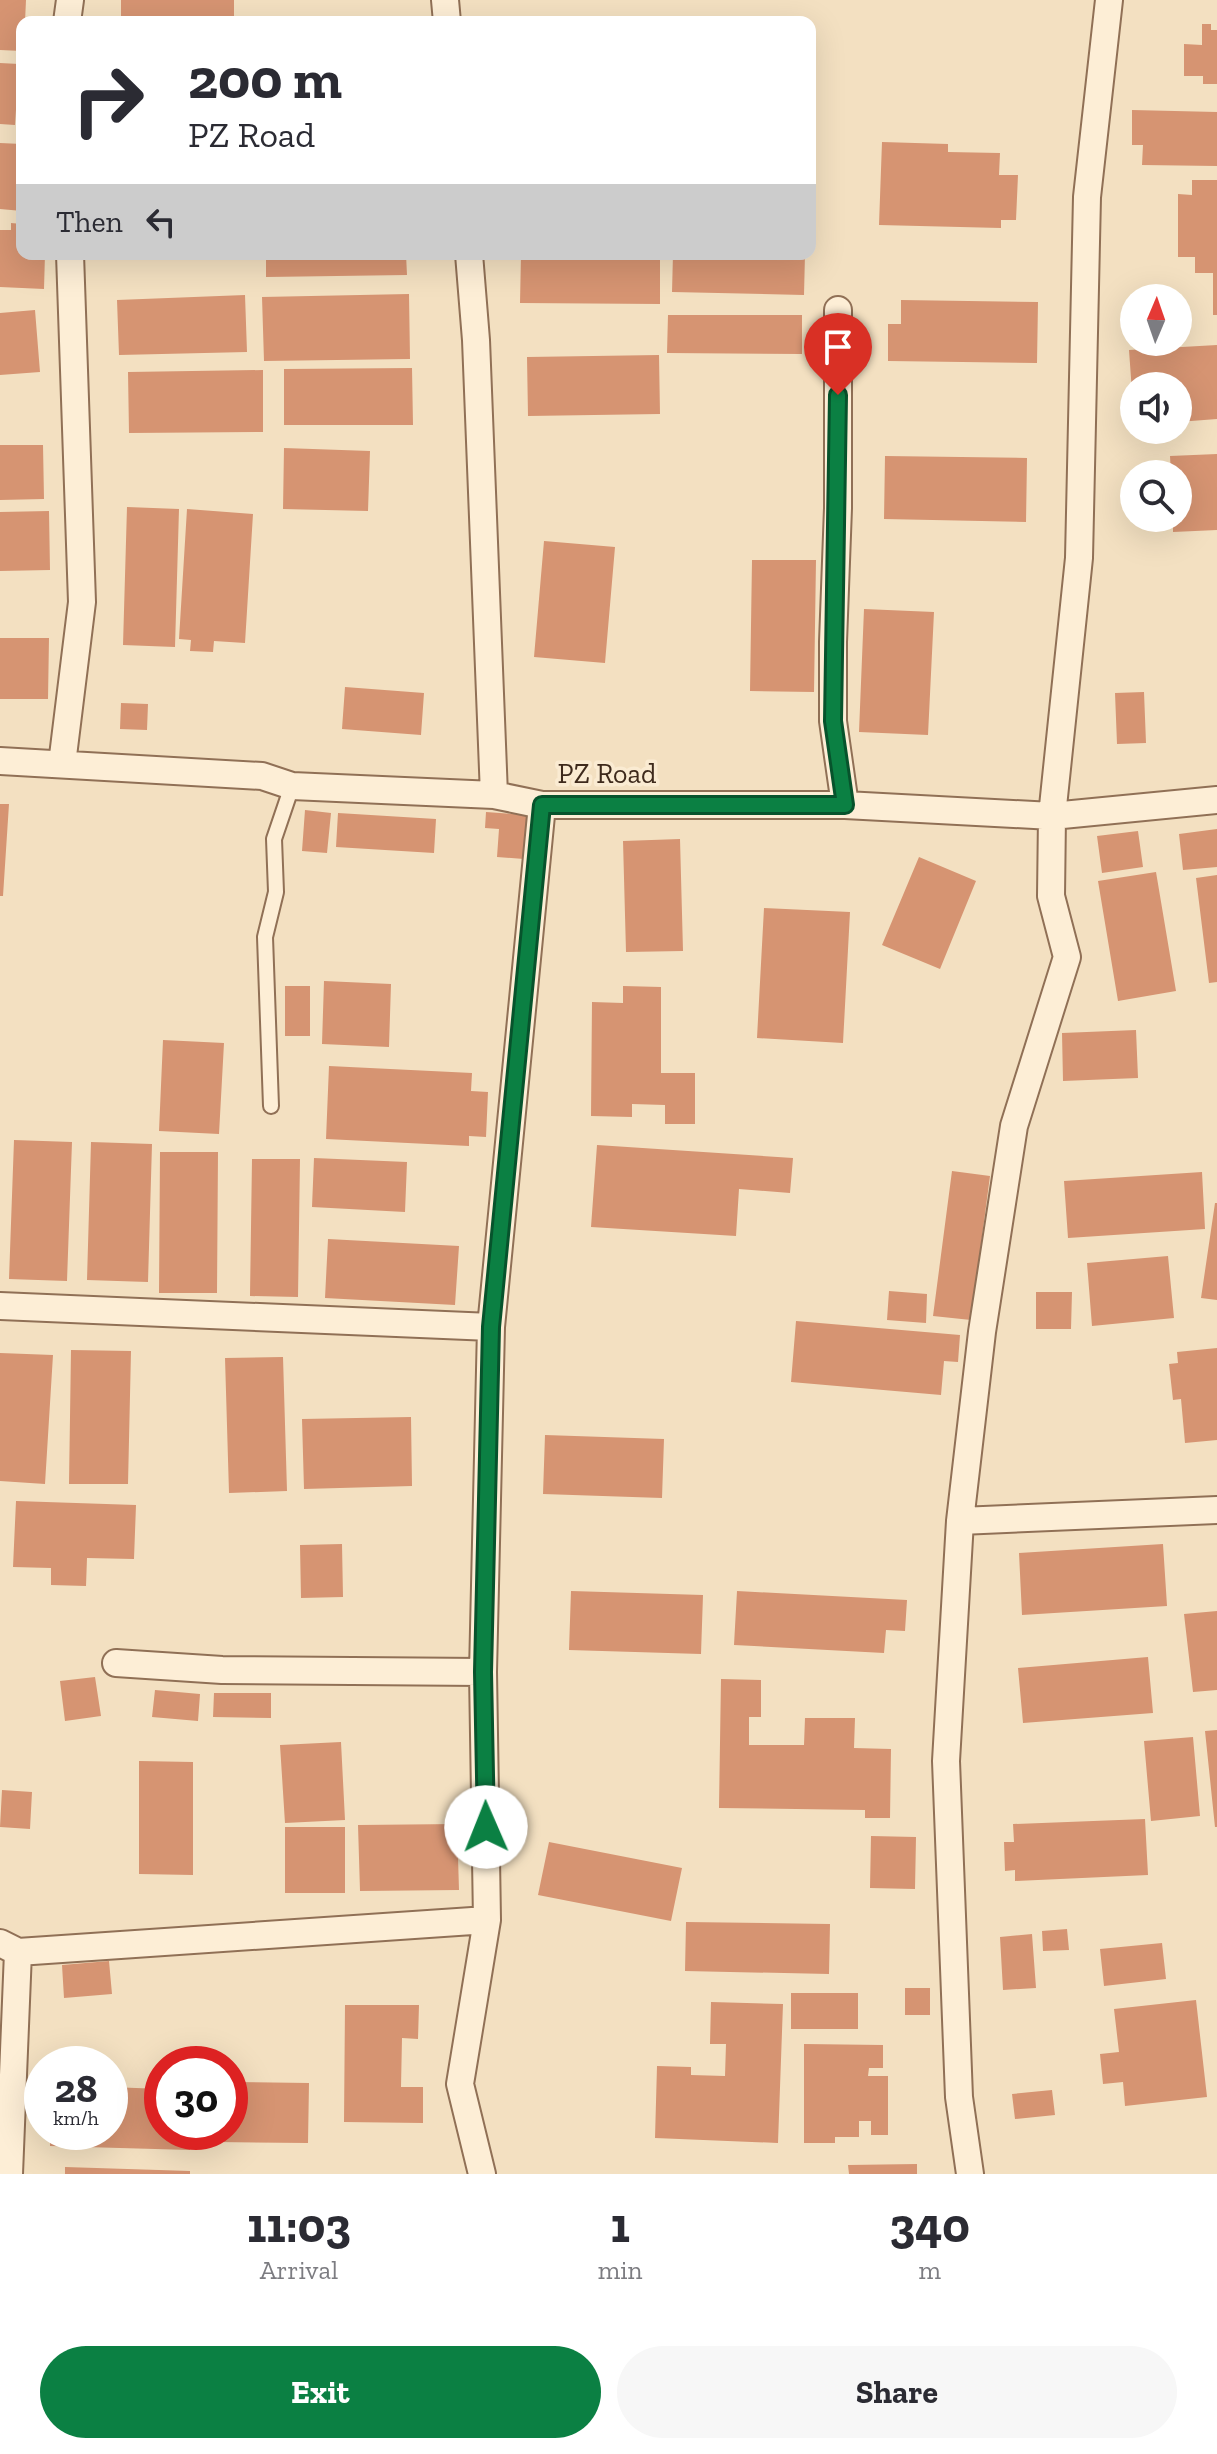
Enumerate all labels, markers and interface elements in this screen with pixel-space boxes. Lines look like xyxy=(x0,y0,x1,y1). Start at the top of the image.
text: 200 m xyxy=(188,45,342,112)
icon: right xyxy=(56,48,160,152)
text: PZ Road xyxy=(188,113,315,156)
icon: left xyxy=(139,200,183,244)
text: Then xyxy=(56,204,123,240)
north arrow xyxy=(1120,284,1192,356)
map controls xyxy=(1120,284,1192,532)
pin xyxy=(804,313,872,395)
icon: arrive xyxy=(816,325,860,369)
button: sound xyxy=(1120,372,1192,444)
button: search xyxy=(1120,460,1192,532)
street label: PZ Road xyxy=(558,757,656,790)
position arrow xyxy=(444,1785,528,1869)
speed limit sign: 30 xyxy=(144,2046,248,2150)
text: 28 xyxy=(54,2064,98,2112)
text: km/h xyxy=(53,2106,99,2130)
text: 11:03 xyxy=(247,2197,351,2254)
text: 1 xyxy=(610,2197,630,2254)
text: 340 xyxy=(889,2197,970,2254)
text: Arrival xyxy=(260,2254,338,2286)
text: min xyxy=(598,2254,642,2286)
text: m xyxy=(918,2254,941,2286)
button: Exit xyxy=(40,2346,601,2438)
button: Share xyxy=(617,2346,1177,2438)

